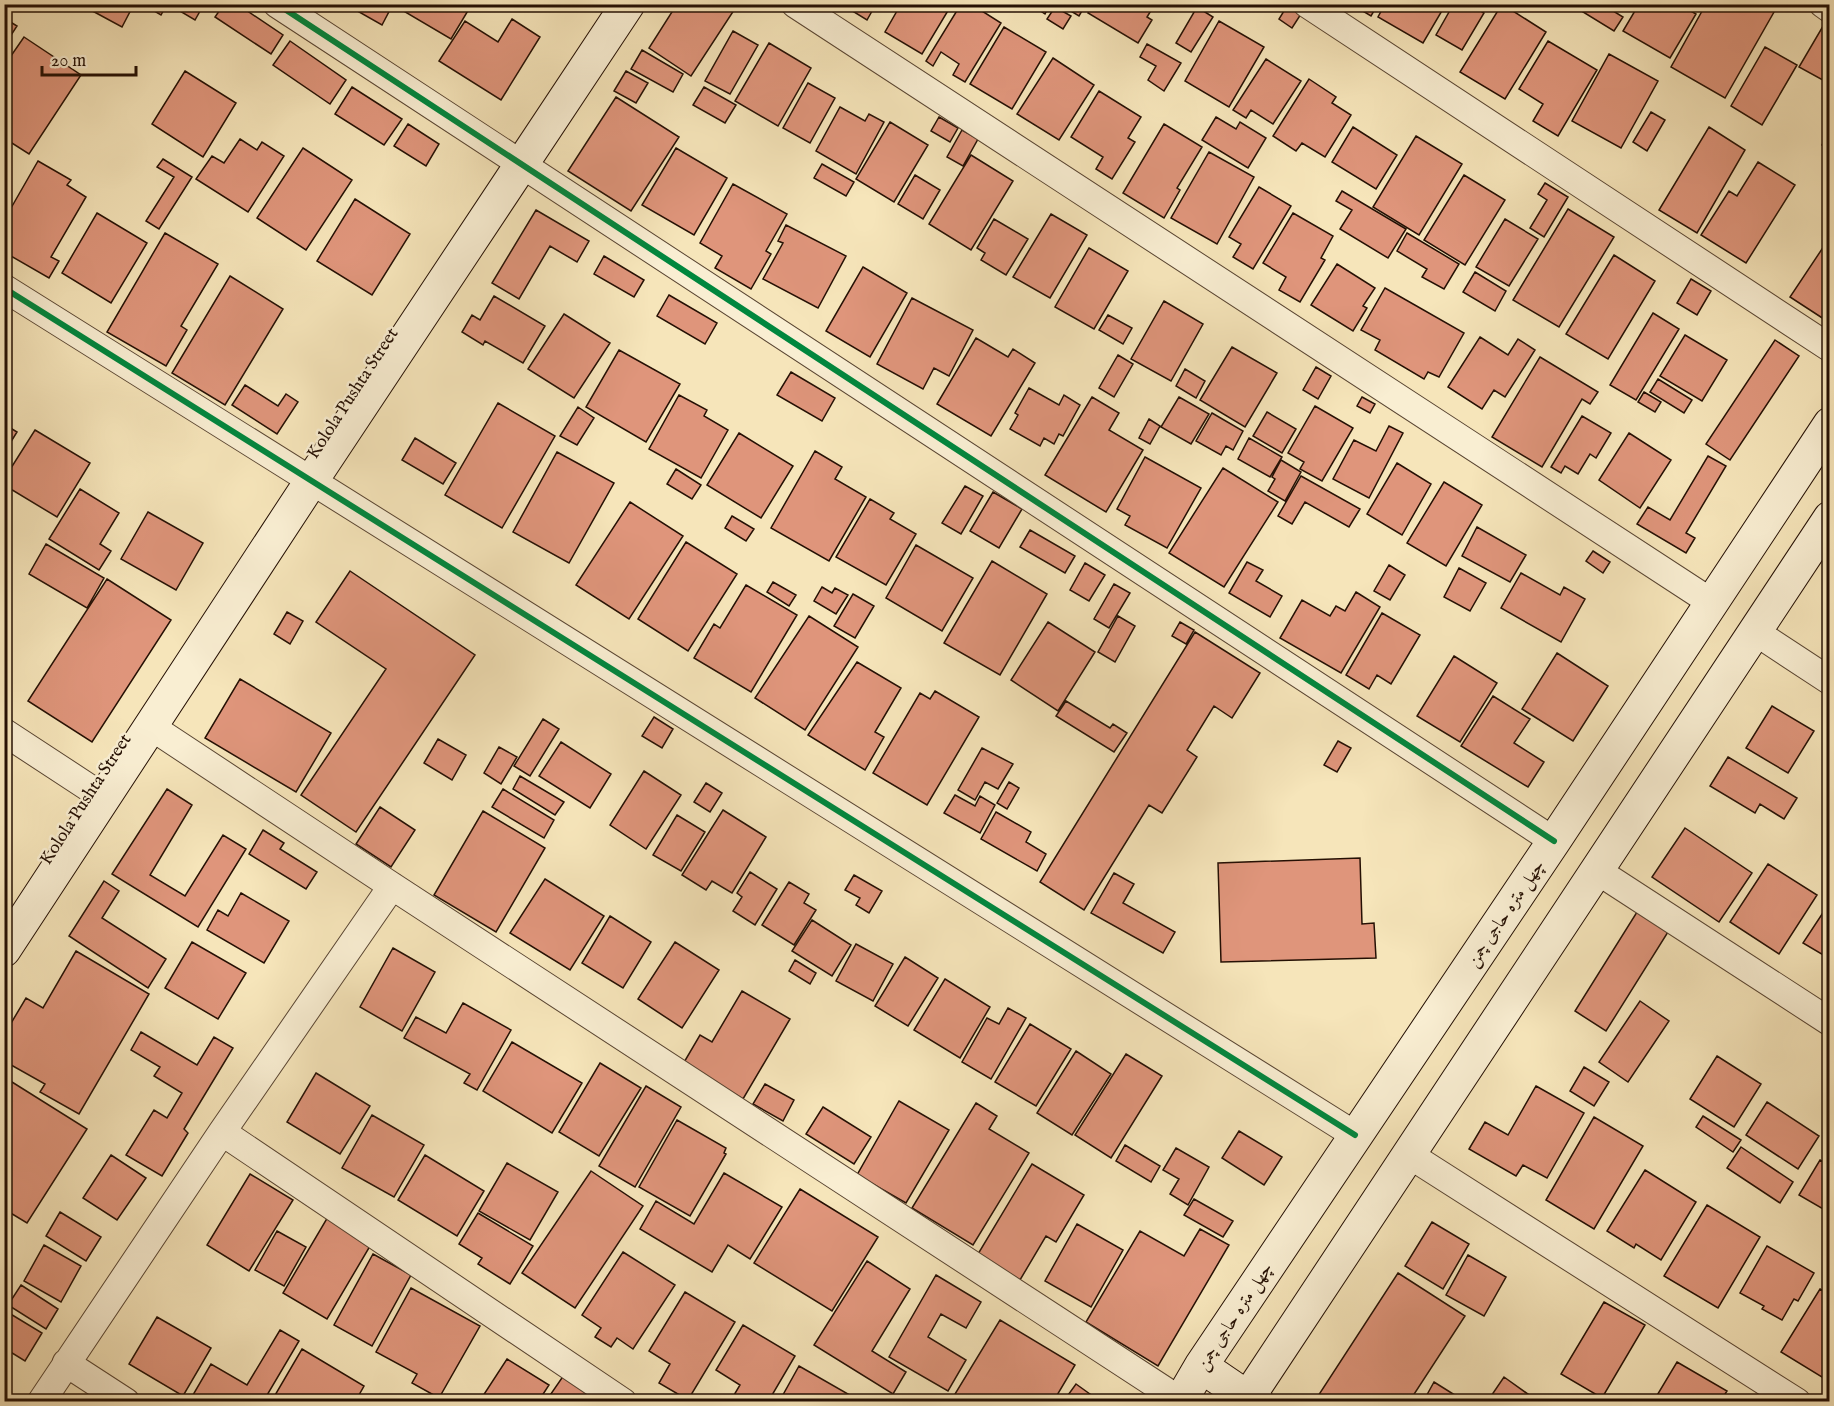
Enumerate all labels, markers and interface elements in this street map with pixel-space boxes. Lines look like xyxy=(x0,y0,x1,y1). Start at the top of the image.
scale bar xyxy=(42,39,136,77)
text: 20 m xyxy=(51,50,86,73)
street label: Kolola Pushta Street xyxy=(302,324,404,464)
street label: Kolola Pushta Street xyxy=(35,730,137,870)
street label: چهل متره حاجی چمن xyxy=(1462,856,1551,972)
street label: چهل متره حاجی چمن xyxy=(1192,1258,1279,1375)

